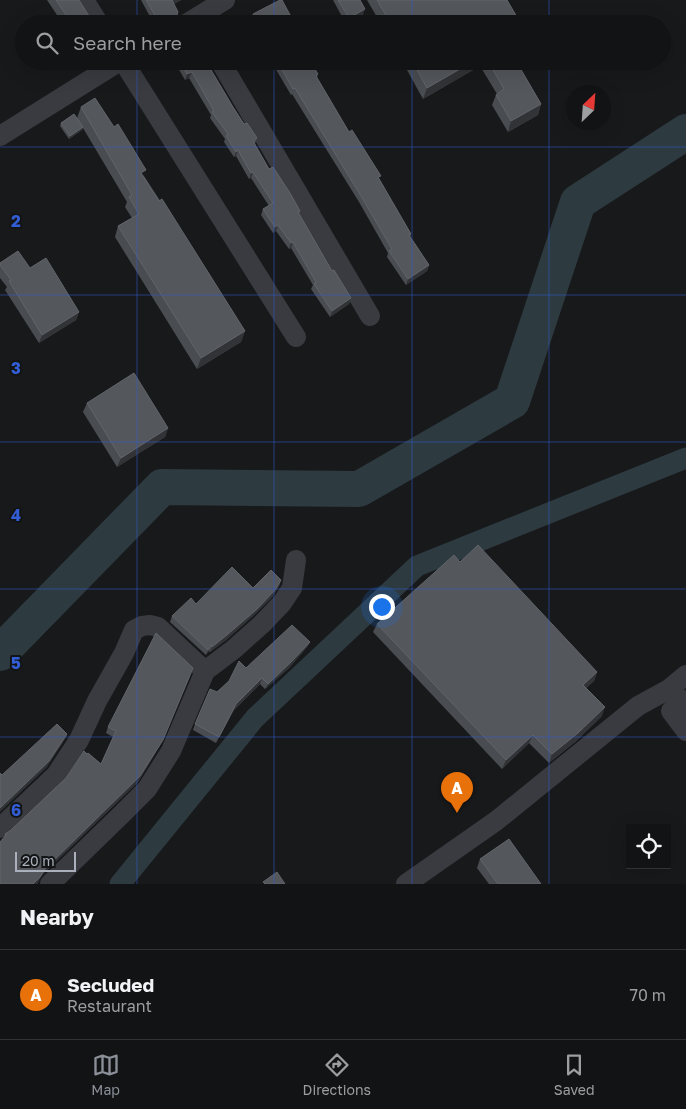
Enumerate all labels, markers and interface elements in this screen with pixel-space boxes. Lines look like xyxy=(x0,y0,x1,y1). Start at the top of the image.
search box xyxy=(15,15,671,70)
icon: search xyxy=(33,29,61,57)
text: Search here xyxy=(73,31,182,54)
north arrow xyxy=(566,85,611,130)
text: 2 xyxy=(11,211,21,231)
text: 3 xyxy=(11,358,21,378)
text: 4 xyxy=(11,505,21,525)
your location xyxy=(369,594,395,620)
text: 5 xyxy=(11,653,21,673)
pin: A xyxy=(441,772,473,813)
text: 6 xyxy=(11,800,21,820)
map controls xyxy=(626,824,671,869)
button: locate xyxy=(626,824,671,869)
scale bar xyxy=(15,849,76,872)
text: 20 m xyxy=(22,852,55,869)
text: Nearby xyxy=(20,904,94,930)
text: Secluded xyxy=(67,973,154,996)
text: A xyxy=(30,985,42,1005)
text: 70 m xyxy=(629,985,666,1005)
text: Restaurant xyxy=(67,996,152,1016)
tab: Map xyxy=(91,1051,120,1098)
tab: Directions xyxy=(303,1051,371,1098)
tab: Saved xyxy=(554,1051,595,1098)

